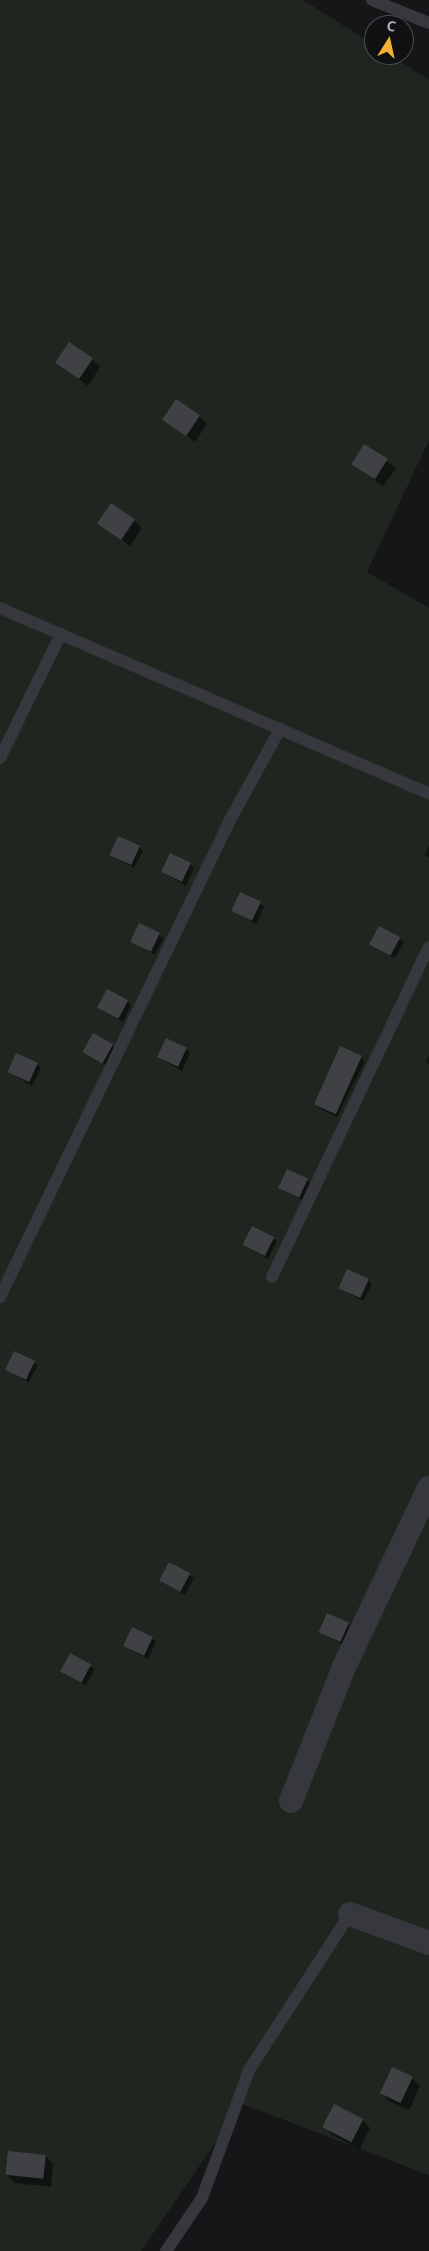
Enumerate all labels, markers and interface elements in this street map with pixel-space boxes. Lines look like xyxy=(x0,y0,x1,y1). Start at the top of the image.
north arrow xyxy=(364,15,414,65)
text: С xyxy=(385,16,398,36)

